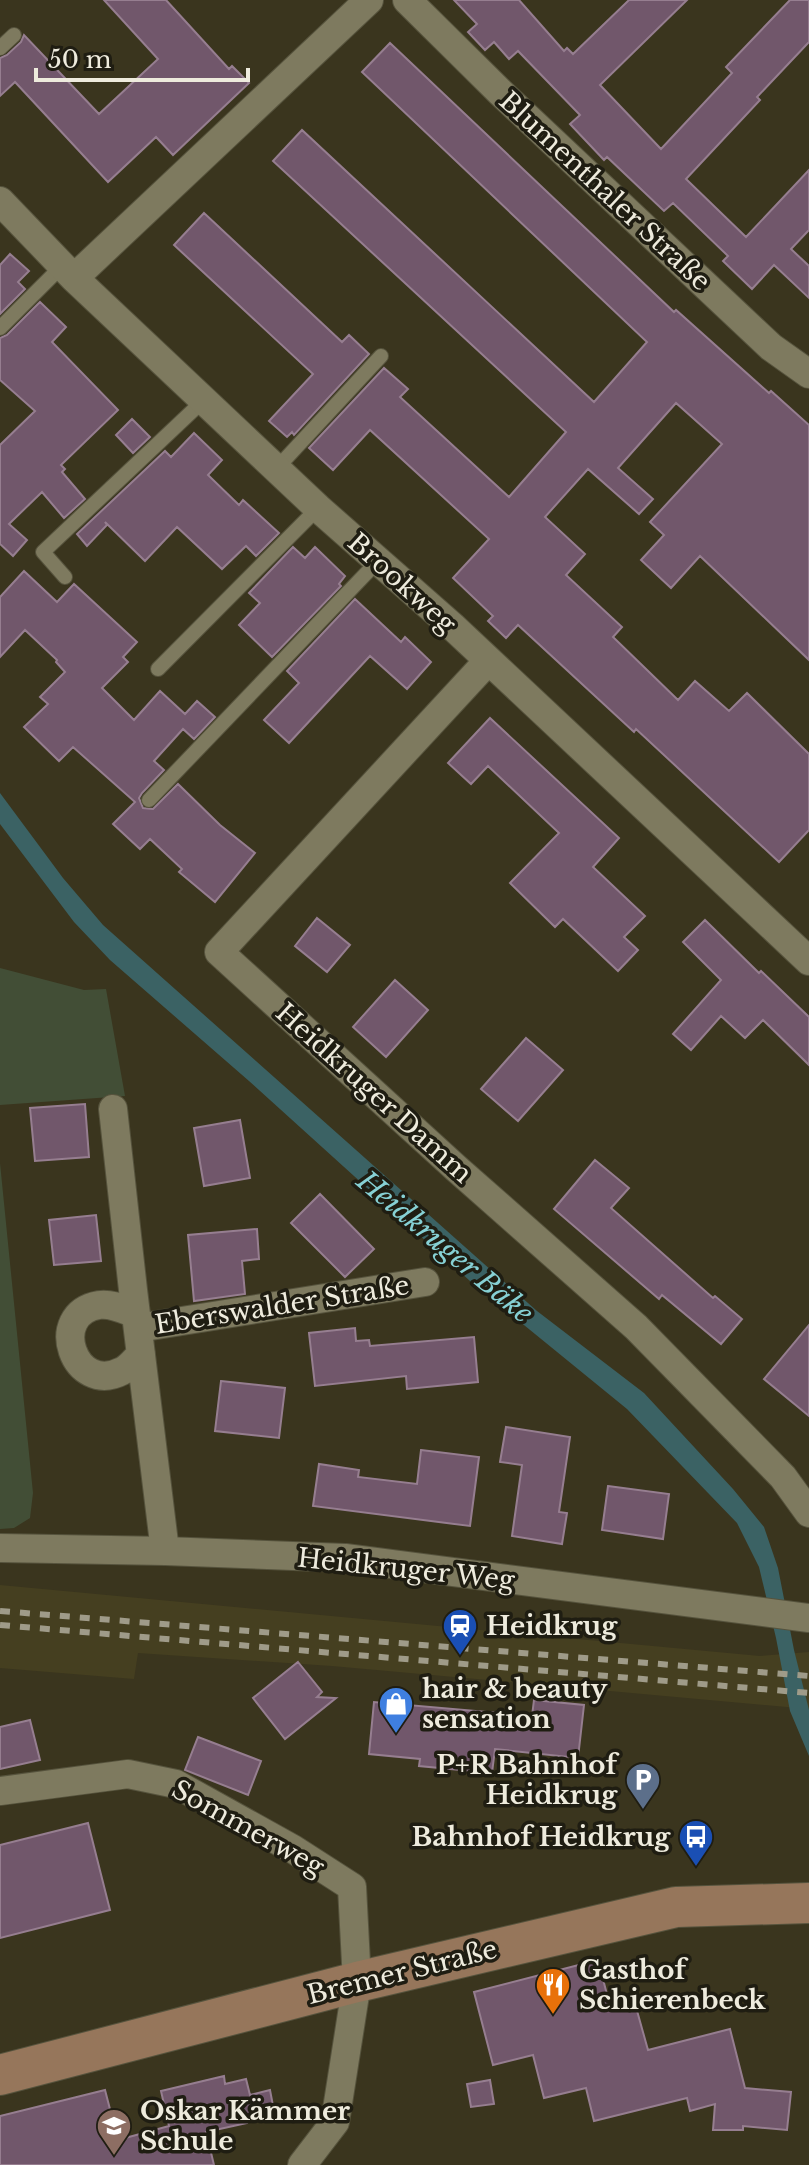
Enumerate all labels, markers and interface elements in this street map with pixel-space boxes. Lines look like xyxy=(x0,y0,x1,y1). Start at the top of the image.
scale bar xyxy=(36,32,248,82)
text: 50 m xyxy=(48,45,112,74)
street label: Blumenthaler Straße xyxy=(493,85,717,297)
street label: Brookweg xyxy=(341,526,463,640)
street label: Heidkruger Damm xyxy=(269,996,479,1190)
water label: Heidkruger Bäke xyxy=(349,1163,540,1331)
street label: Eberswalder Straße xyxy=(153,1269,411,1341)
street label: Heidkruger Weg xyxy=(296,1542,517,1596)
station icon: Heidkrug xyxy=(441,1607,479,1657)
place label: Heidkrug xyxy=(486,1610,618,1642)
place label: hair & beauty sensation xyxy=(422,1673,607,1735)
shop icon: hair & beauty sensation xyxy=(377,1685,415,1735)
place label: P+R Bahnhof Heidkrug xyxy=(436,1749,619,1811)
parking icon: P+R Bahnhof Heidkrug xyxy=(624,1761,662,1811)
street label: Sommerweg xyxy=(166,1773,330,1883)
bus stop icon: Bahnhof Heidkrug xyxy=(677,1818,715,1868)
place label: Bahnhof Heidkrug xyxy=(412,1821,671,1853)
street label: Bremer Straße xyxy=(304,1933,500,2011)
place label: Gasthof Schierenbeck xyxy=(579,1954,766,2016)
restaurant icon: Gasthof Schierenbeck xyxy=(534,1966,572,2016)
place label: Oskar Kämmer Schule xyxy=(140,2095,350,2157)
school or university icon: Oskar Kämmer Schule xyxy=(95,2107,133,2157)

